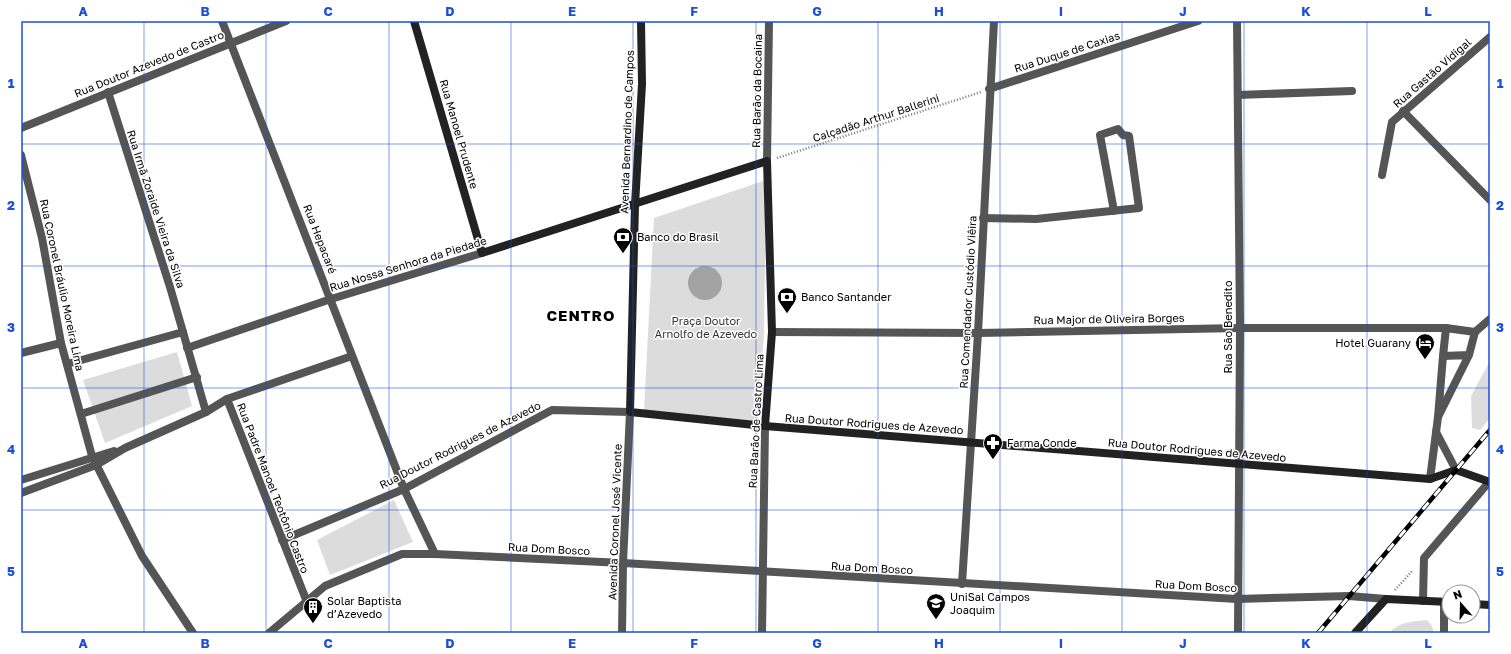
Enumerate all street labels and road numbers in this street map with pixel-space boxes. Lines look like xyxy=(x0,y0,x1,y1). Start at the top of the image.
street label: Rua Doutor Azevedo de Castro xyxy=(72,27,226,100)
street label: Rua Duque de Caxias xyxy=(1012,28,1122,75)
street label: Rua Barão da Bocaina xyxy=(749,34,764,148)
street label: Rua Gastão Vidigal xyxy=(1390,35,1474,110)
street label: Avenida Bernardino de Campos xyxy=(617,50,636,214)
street label: Rua Manoel Prudente xyxy=(438,78,481,190)
street label: Calçadão Arthur Ballerini xyxy=(811,91,941,144)
street label: Rua Irmã Zoraide Vieira da Silva xyxy=(125,128,188,290)
street label: Rua Coronel Bráulio Moreira Lima xyxy=(38,198,87,372)
street label: Rua Hepacaré xyxy=(301,202,340,275)
street label: Rua Comendador Custódio Viêira xyxy=(956,215,979,389)
street label: Rua Nossa Senhora da Piedade xyxy=(328,233,488,294)
street label: Rua São Benedito xyxy=(1221,280,1234,374)
street label: Rua Major de Oliveira Borges xyxy=(1033,311,1185,326)
street label: Rua Barão de Castro Lima xyxy=(745,353,766,489)
street label: Rua Doutor Rodrigues de Azevedo xyxy=(377,398,543,491)
street label: Rua Padre Manoel Teotônio Castro xyxy=(235,401,312,575)
street label: Rua Doutor Rodrigues de Azevedo xyxy=(784,411,964,436)
street label: Rua Doutor Rodrigues de Azevedo xyxy=(1107,435,1287,464)
street label: Avenida Coronel José Vicente xyxy=(605,444,624,600)
street label: Rua Dom Bosco xyxy=(508,540,591,557)
street label: Rua Dom Bosco xyxy=(831,559,914,576)
street label: Rua Dom Bosco xyxy=(1155,577,1238,594)

